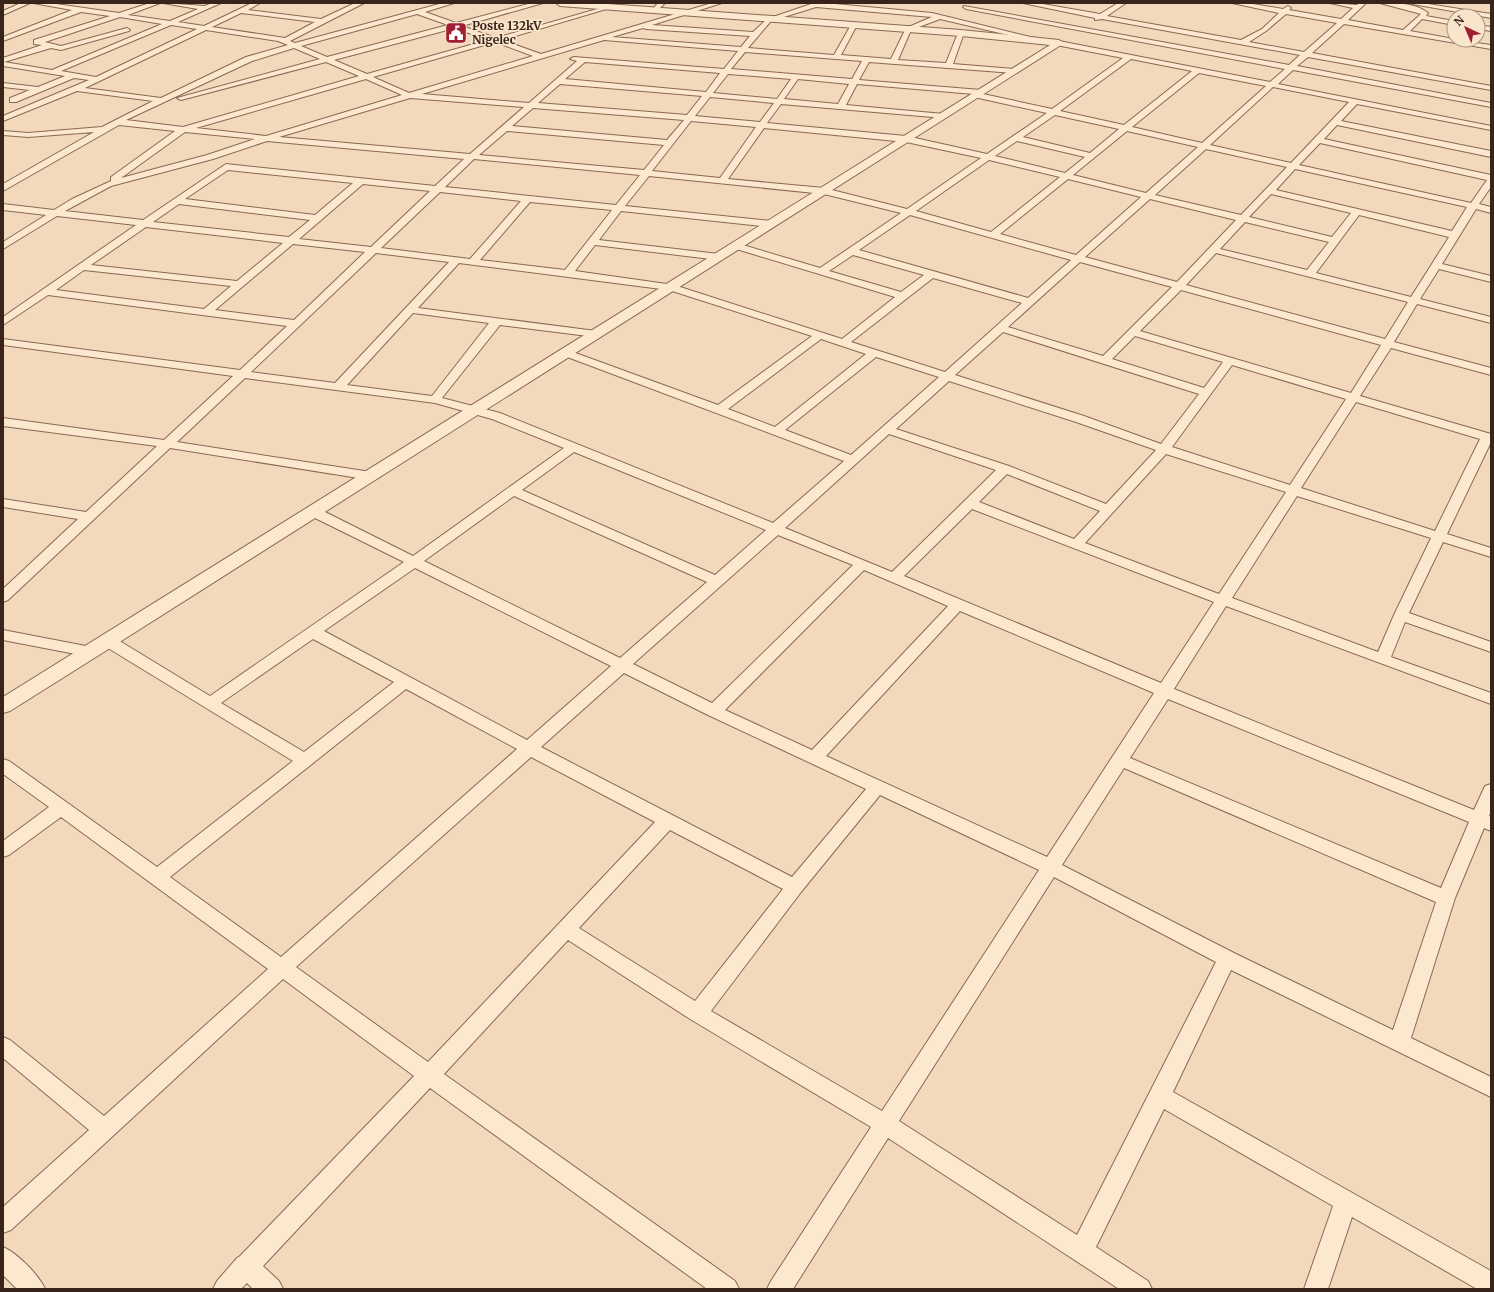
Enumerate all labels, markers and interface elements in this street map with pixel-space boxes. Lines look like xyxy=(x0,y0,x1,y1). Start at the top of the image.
north arrow xyxy=(1446,8,1486,48)
text: N xyxy=(1451,13,1467,29)
place label: Poste 132kV Nigelec xyxy=(472,18,542,47)
public building icon: Poste 132kV Nigelec xyxy=(443,20,469,46)

